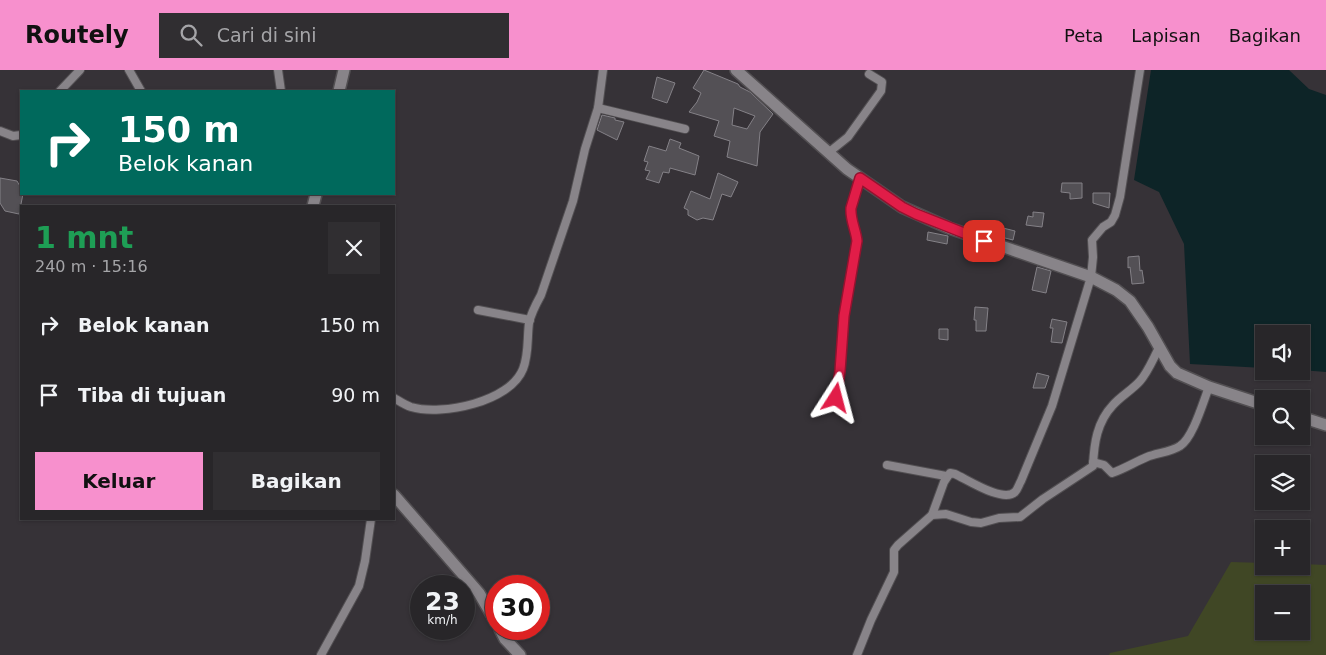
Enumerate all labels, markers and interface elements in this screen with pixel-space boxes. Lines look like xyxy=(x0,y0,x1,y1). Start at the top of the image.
search box xyxy=(159,13,509,58)
text: Routely xyxy=(25,21,129,49)
icon: search xyxy=(177,21,205,49)
text: Cari di sini xyxy=(217,24,317,46)
text: Peta xyxy=(1064,25,1103,46)
text: Lapisan xyxy=(1131,25,1201,46)
text: Bagikan xyxy=(1229,25,1301,46)
icon: right xyxy=(35,110,100,175)
text: 150 m xyxy=(118,110,240,150)
text: Belok kanan xyxy=(118,151,253,176)
text: 1 mnt xyxy=(35,220,133,255)
pin xyxy=(963,220,1005,262)
button: close xyxy=(328,222,380,274)
icon: arrive xyxy=(970,227,998,255)
text: 240 m · 15:16 xyxy=(35,257,148,276)
icon: right xyxy=(35,311,63,339)
text: Belok kanan xyxy=(78,314,210,336)
text: 150 m xyxy=(319,314,380,336)
map controls xyxy=(1255,325,1310,640)
button: sound xyxy=(1255,325,1310,380)
position arrow xyxy=(809,371,861,423)
icon: arrive xyxy=(35,381,63,409)
text: Tiba di tujuan xyxy=(78,384,226,406)
text: 90 m xyxy=(331,384,380,406)
button: search xyxy=(1255,390,1310,445)
button: Keluar xyxy=(35,452,203,510)
button: Bagikan xyxy=(213,452,380,510)
button: layers xyxy=(1255,455,1310,510)
button: + xyxy=(1255,520,1310,575)
speed limit sign: 30 xyxy=(485,575,550,640)
button: − xyxy=(1255,585,1310,640)
text: 23 xyxy=(425,587,460,616)
text: km/h xyxy=(427,613,458,627)

